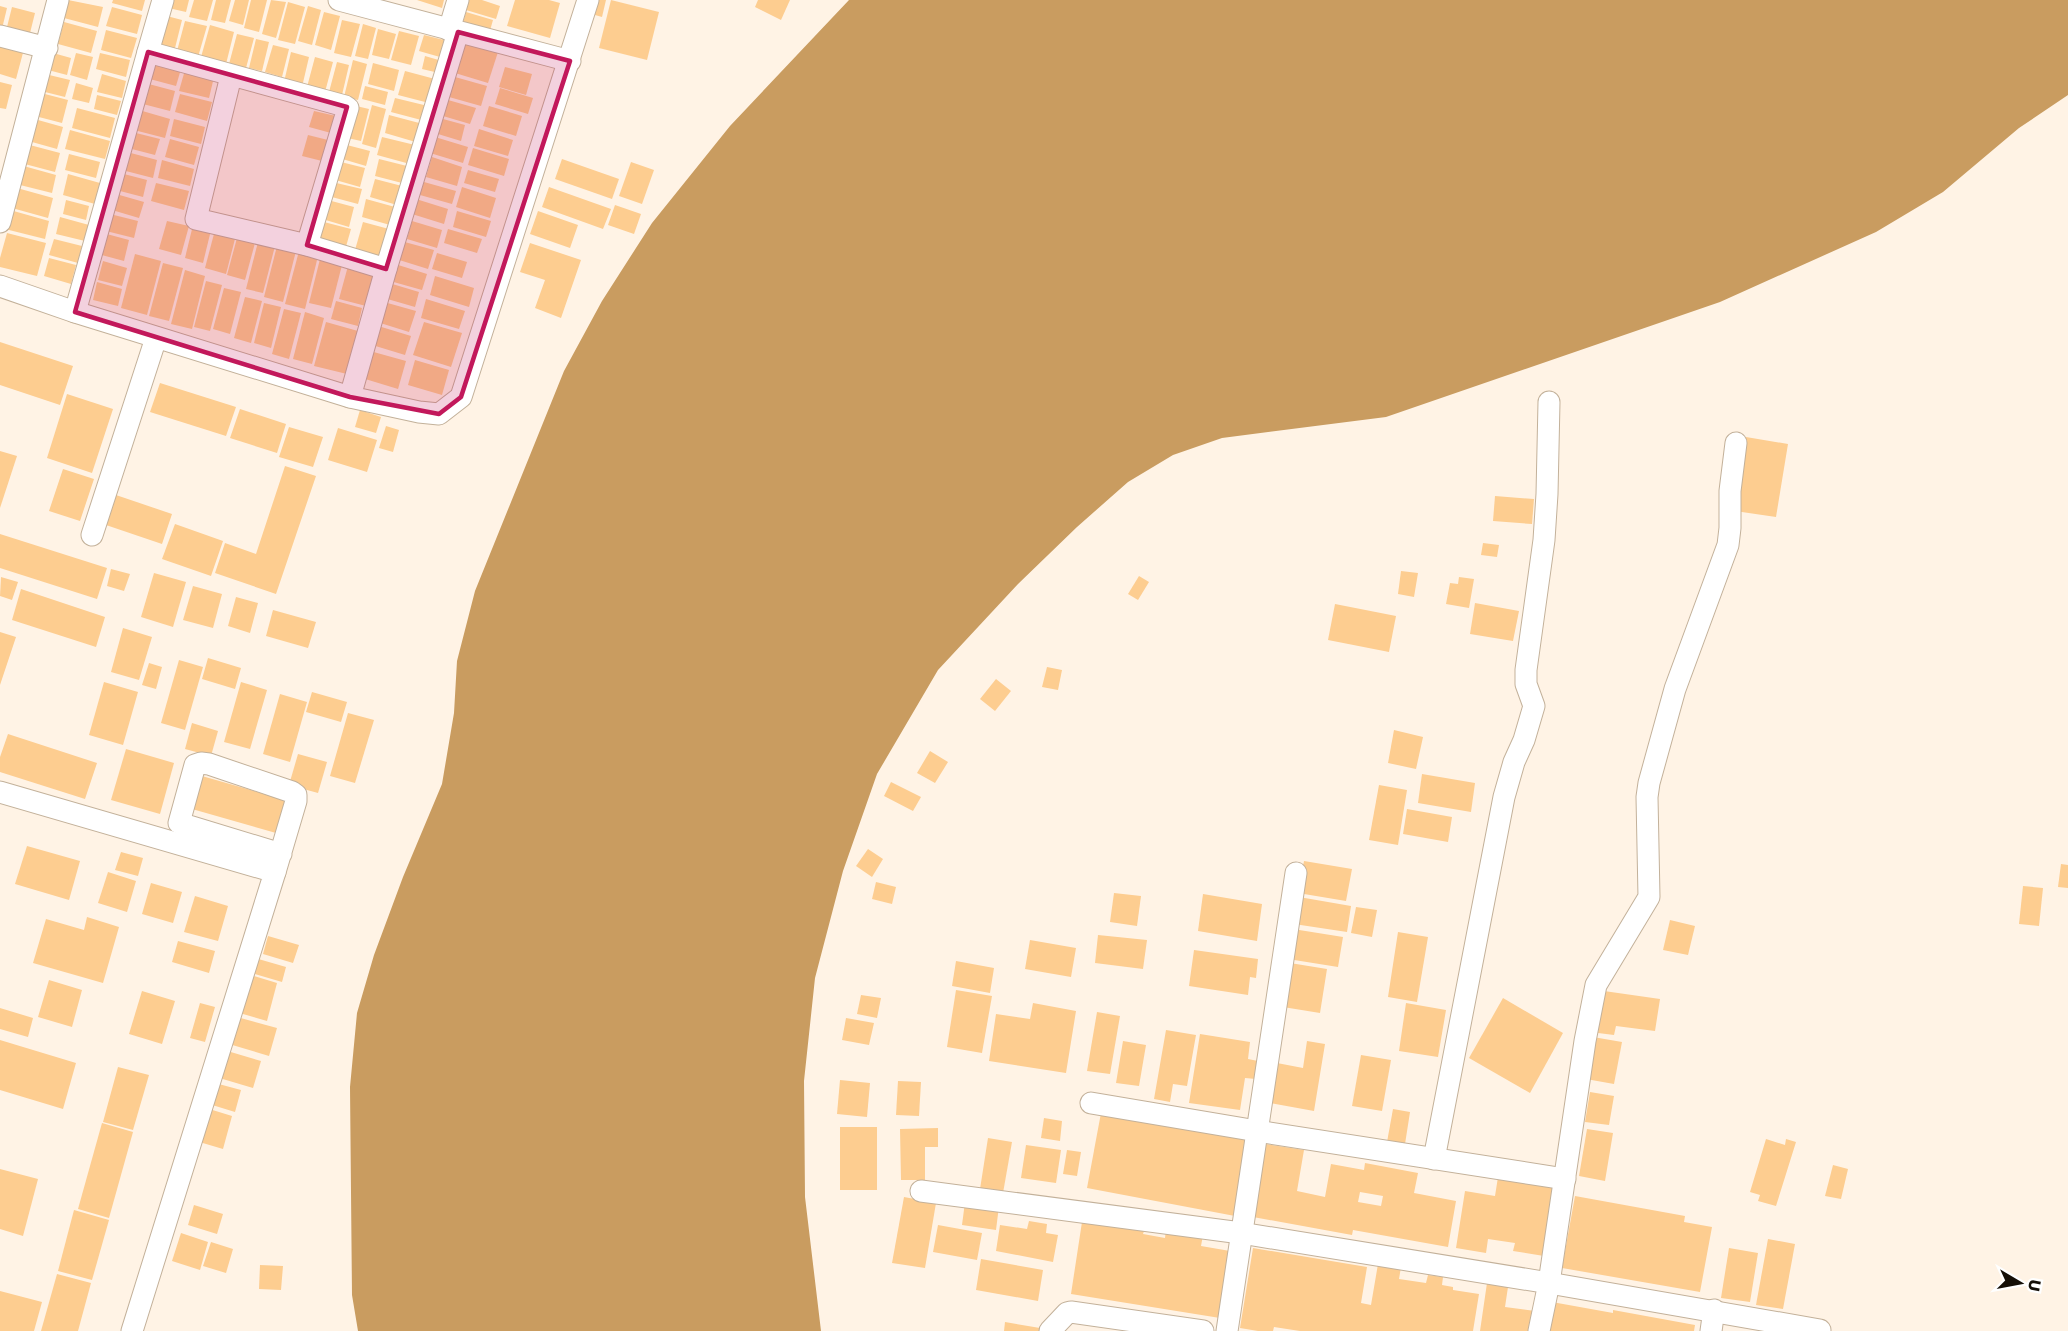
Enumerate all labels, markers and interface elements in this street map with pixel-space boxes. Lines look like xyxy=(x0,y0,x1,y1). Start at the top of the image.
north arrow xyxy=(1990,1253,2050,1313)
text: U xyxy=(2024,1278,2046,1293)

